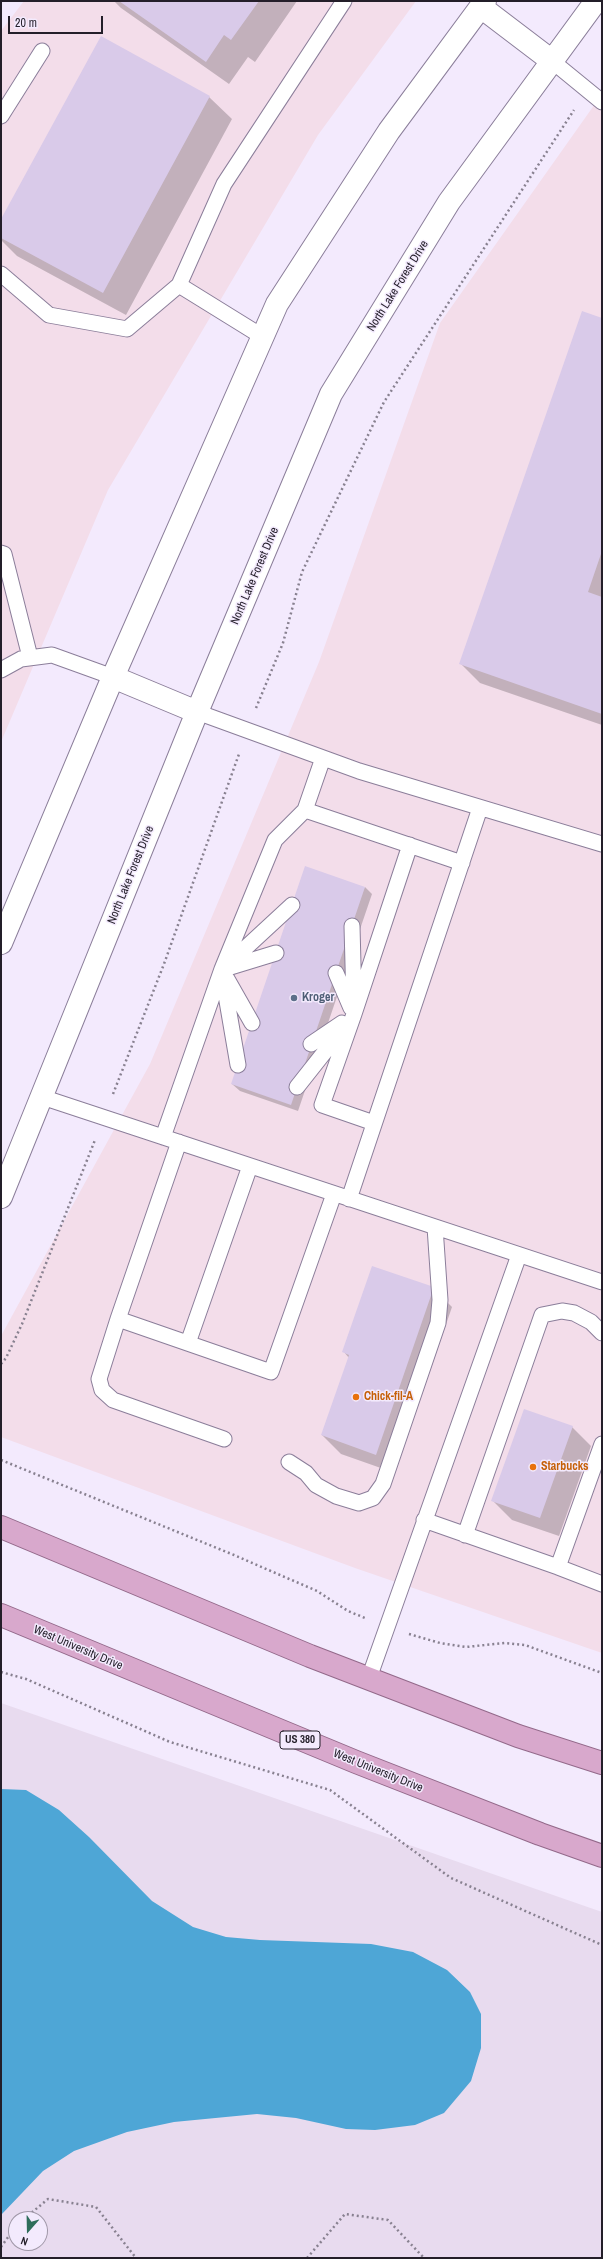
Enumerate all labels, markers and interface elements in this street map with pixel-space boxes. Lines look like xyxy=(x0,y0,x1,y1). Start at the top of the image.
scale bar xyxy=(10,8,105,34)
text: 20 m xyxy=(15,15,37,31)
street label: North Lake Forest Drive xyxy=(364,238,432,334)
street label: North Lake Forest Drive xyxy=(228,525,282,627)
street label: North Lake Forest Drive xyxy=(105,824,157,926)
place label: Kroger xyxy=(302,991,334,1005)
marker: Kroger xyxy=(289,993,299,1003)
place label: Chick-fil-A xyxy=(364,1390,413,1404)
marker: Chick-fil-A xyxy=(351,1392,361,1402)
place label: Starbucks xyxy=(541,1460,589,1474)
marker: Starbucks xyxy=(528,1462,538,1472)
street label: West University Drive xyxy=(31,1623,125,1673)
road number: US 380 xyxy=(280,1731,320,1749)
street label: West University Drive xyxy=(331,1746,425,1796)
north arrow xyxy=(8,2211,48,2251)
text: N xyxy=(19,2234,30,2249)

